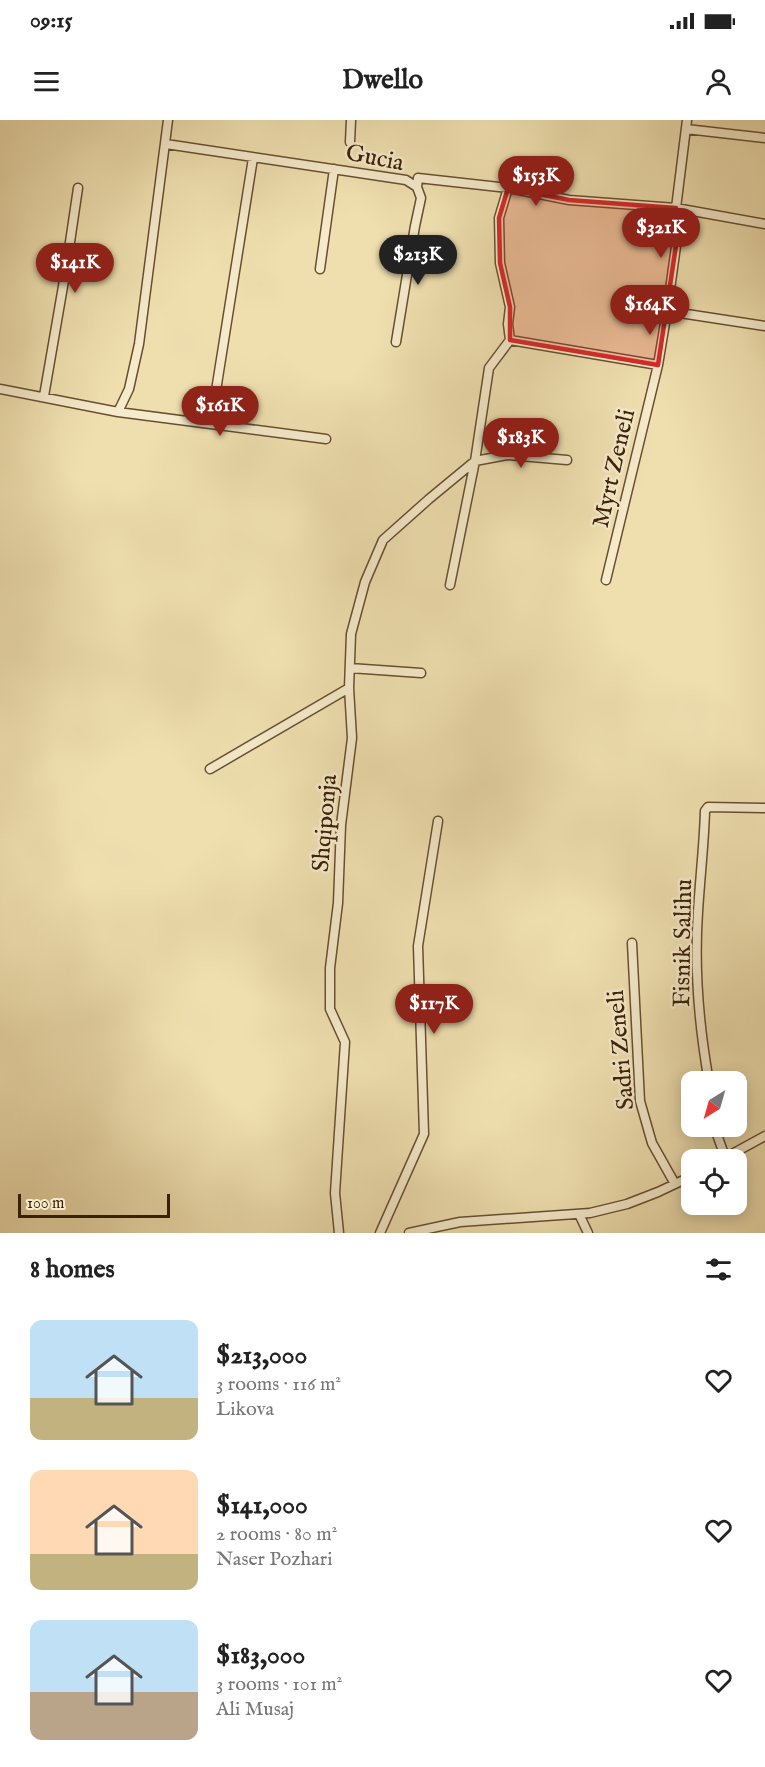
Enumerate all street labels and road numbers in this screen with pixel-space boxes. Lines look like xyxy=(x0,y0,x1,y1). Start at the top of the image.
street label: Gucia xyxy=(343,138,407,179)
street label: Myrt Zeneli xyxy=(586,406,643,531)
street label: Shqiponja xyxy=(306,772,345,873)
street label: Fisnik Salihu xyxy=(667,879,700,1007)
street label: Sadri Zeneli xyxy=(601,988,642,1111)

